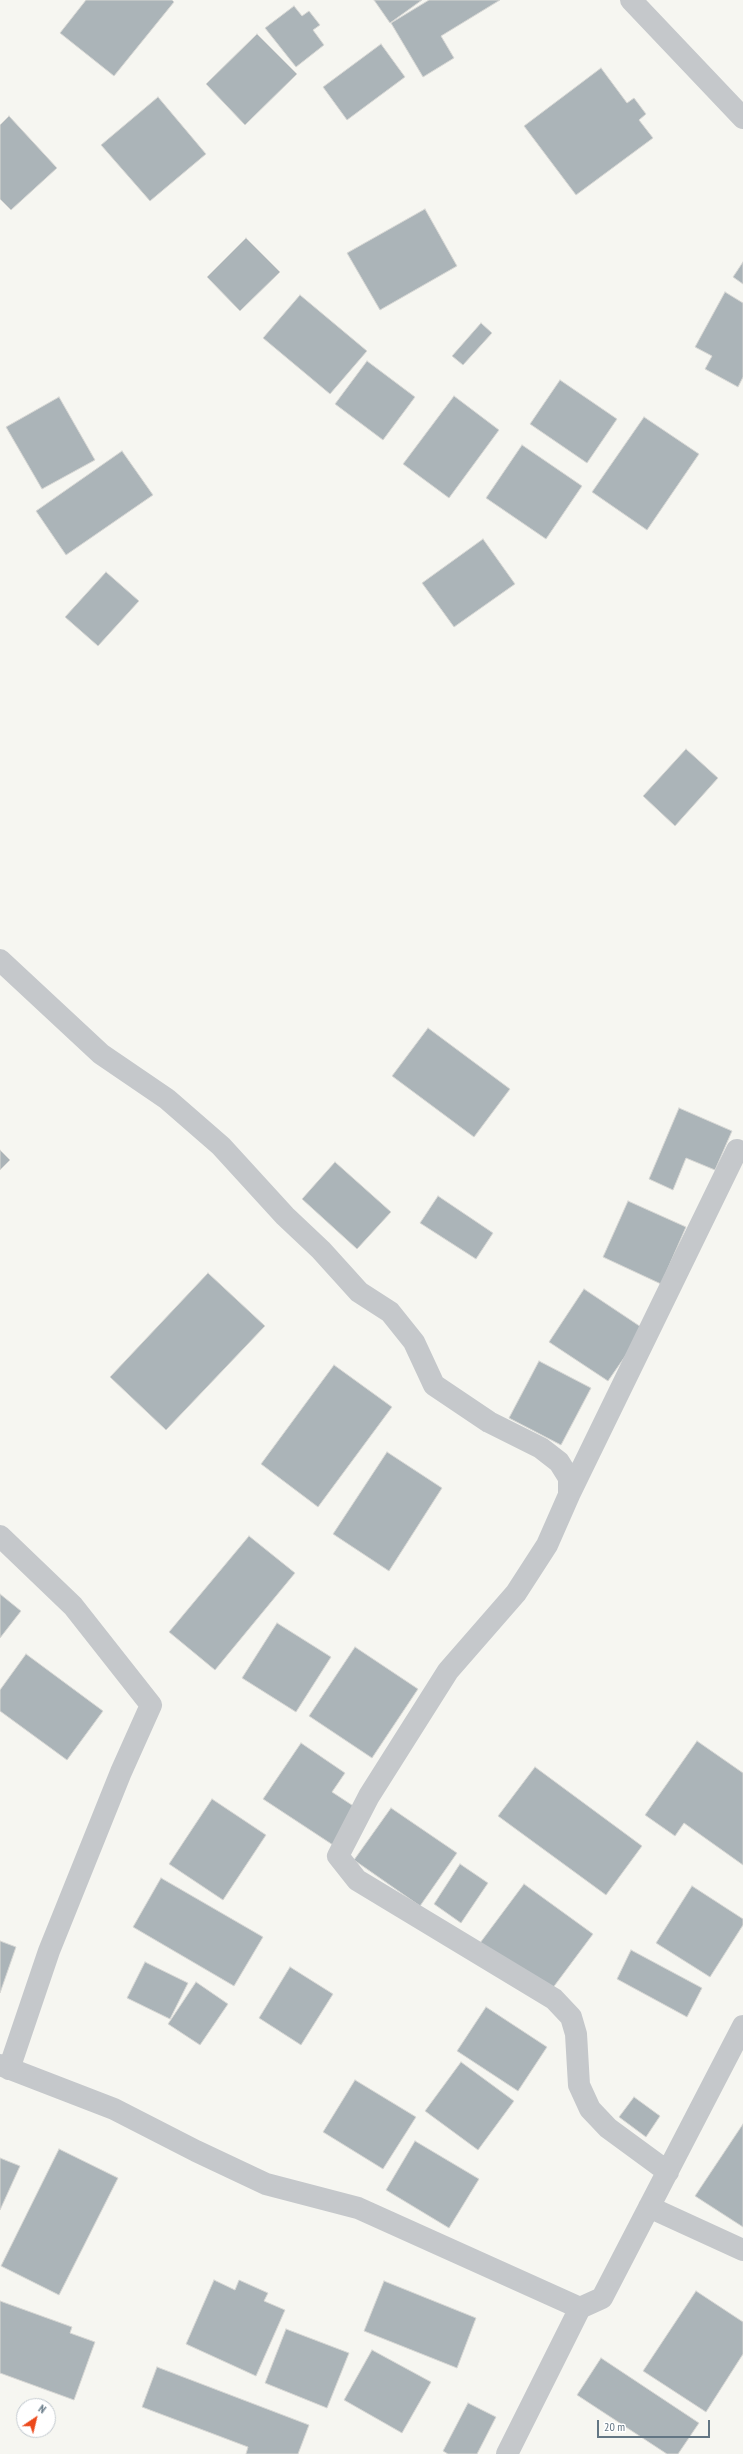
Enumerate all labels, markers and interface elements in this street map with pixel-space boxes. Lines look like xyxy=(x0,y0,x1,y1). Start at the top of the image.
north arrow xyxy=(16,2398,56,2438)
text: N xyxy=(36,2402,49,2416)
scale bar xyxy=(599,2412,712,2438)
text: 20 m xyxy=(604,2419,625,2434)

